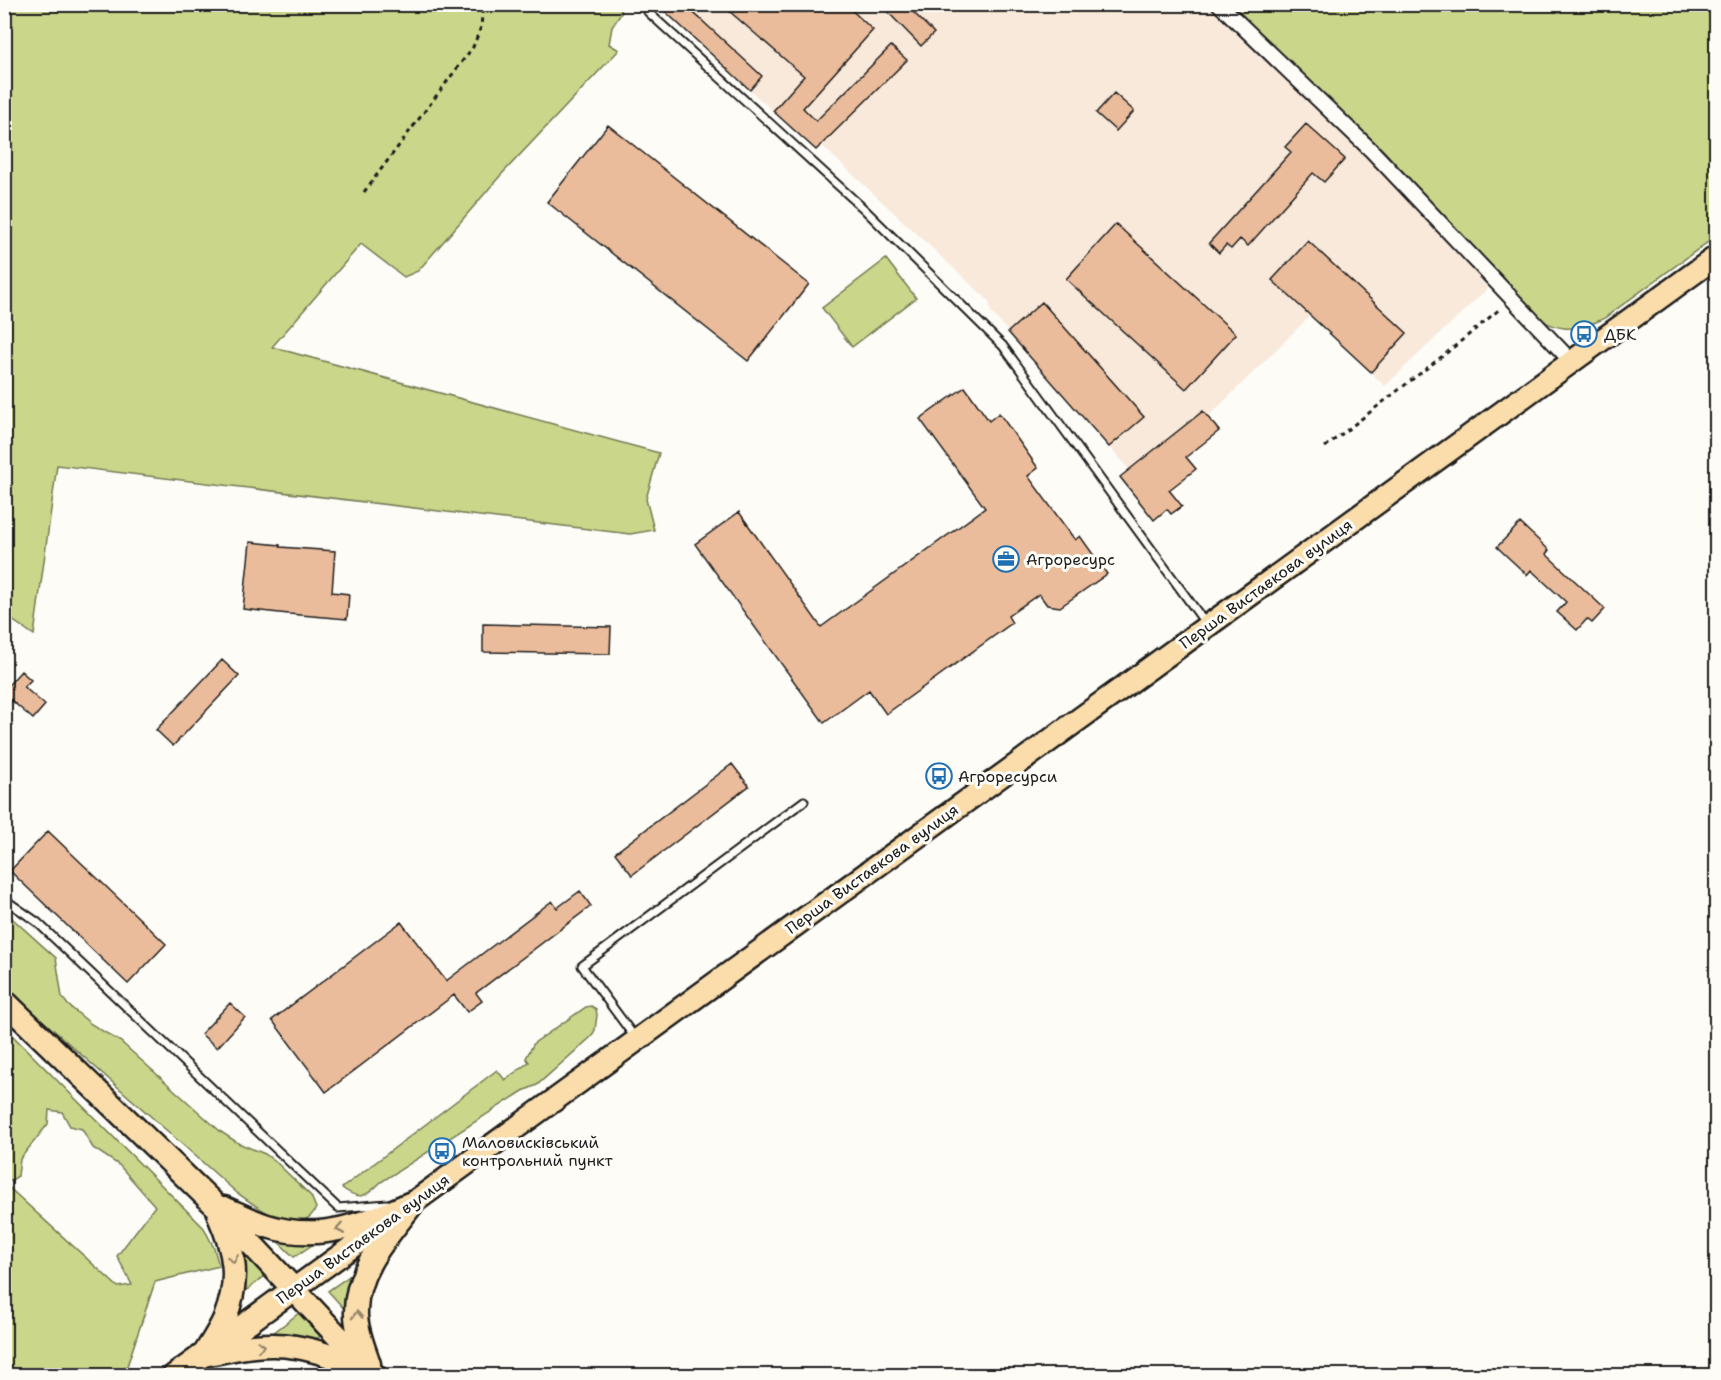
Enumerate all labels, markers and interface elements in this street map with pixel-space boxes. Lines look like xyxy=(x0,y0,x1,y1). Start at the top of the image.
bus stop icon: ДБК xyxy=(1569,319,1599,349)
place label: ДБК xyxy=(1604,324,1637,345)
street label: Перша Виставкова вулиця xyxy=(1175,514,1357,654)
office icon: Агроресурс xyxy=(991,544,1021,574)
place label: Агроресурс xyxy=(1026,549,1115,570)
bus stop icon: Агроресурси xyxy=(924,761,954,791)
place label: Агроресурси xyxy=(958,766,1057,787)
street label: Перша Виставкова вулиця xyxy=(781,799,963,939)
place label: Маловисківський контрольний пункт xyxy=(462,1132,614,1171)
bus stop icon: Маловисківський контрольний пункт xyxy=(427,1136,457,1166)
street label: Перша Виставкова вулиця xyxy=(272,1169,454,1309)
one-way arrow xyxy=(335,1222,345,1235)
one-way arrow xyxy=(226,1254,239,1264)
one-way arrow xyxy=(351,1310,364,1319)
one-way arrow xyxy=(257,1340,266,1353)

